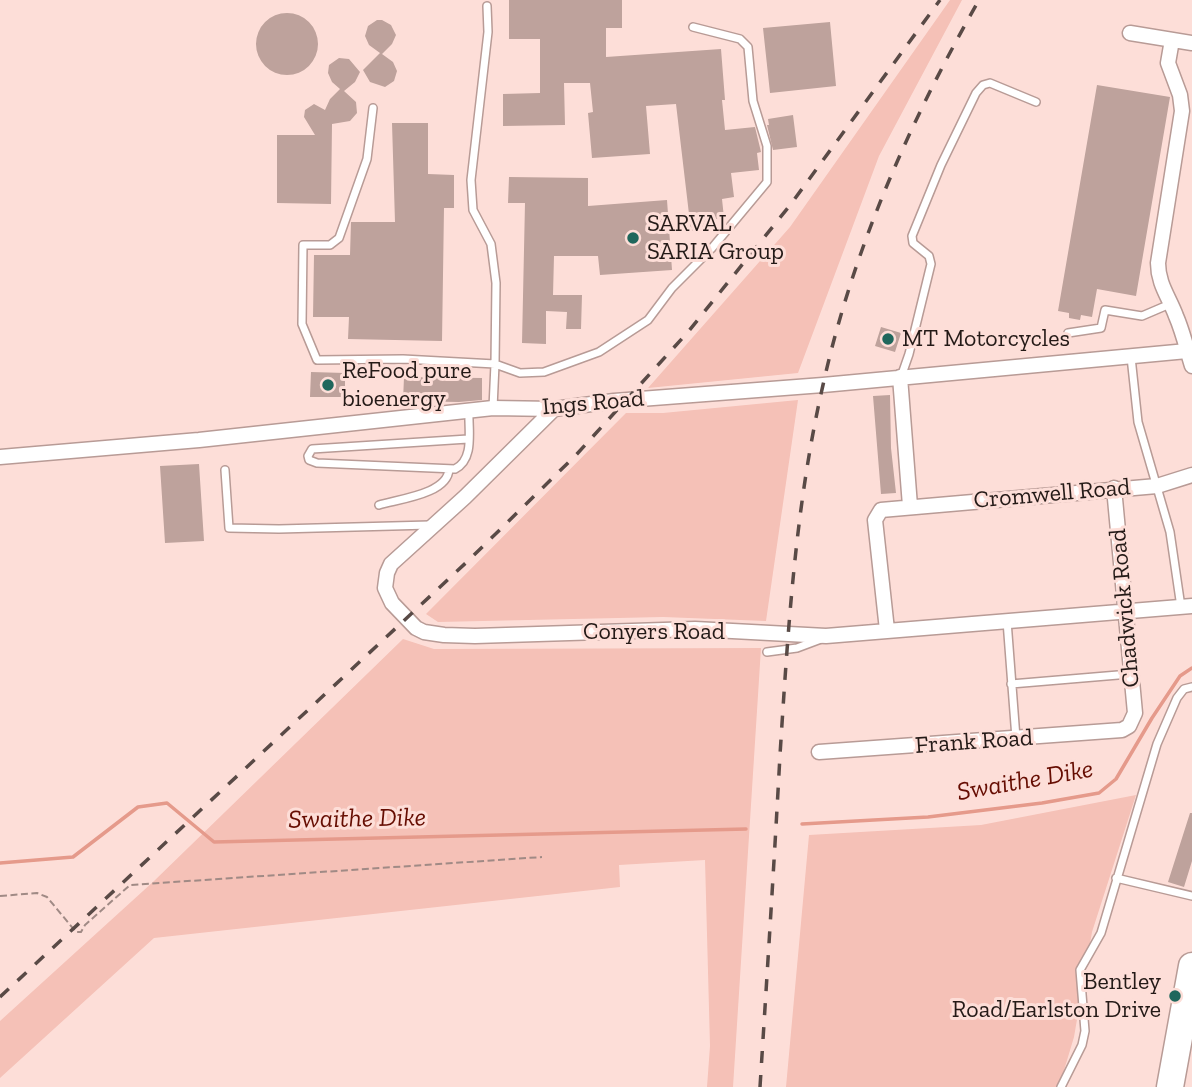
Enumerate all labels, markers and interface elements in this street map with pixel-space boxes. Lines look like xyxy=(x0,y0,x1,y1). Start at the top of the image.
place label: SARVAL SARIA Group xyxy=(647,210,784,266)
marker: SARVAL SARIA Group xyxy=(625,230,641,246)
place label: MT Motorcycles xyxy=(902,325,1070,353)
marker: MT Motorcycles xyxy=(880,331,896,347)
place label: ReFood pure bioenergy xyxy=(342,357,472,413)
marker: ReFood pure bioenergy xyxy=(320,377,336,393)
street label: Ings Road xyxy=(541,384,645,422)
street label: Cromwell Road xyxy=(972,473,1132,515)
street label: Chadwick Road xyxy=(1104,527,1146,689)
street label: Conyers Road xyxy=(583,618,725,646)
street label: Frank Road xyxy=(914,724,1034,760)
water label: Swaithe Dike xyxy=(954,754,1096,808)
water label: Swaithe Dike xyxy=(288,802,426,836)
place label: Bentley Road/Earlston Drive xyxy=(952,968,1161,1024)
marker: Bentley Road/Earlston Drive xyxy=(1167,988,1183,1004)

